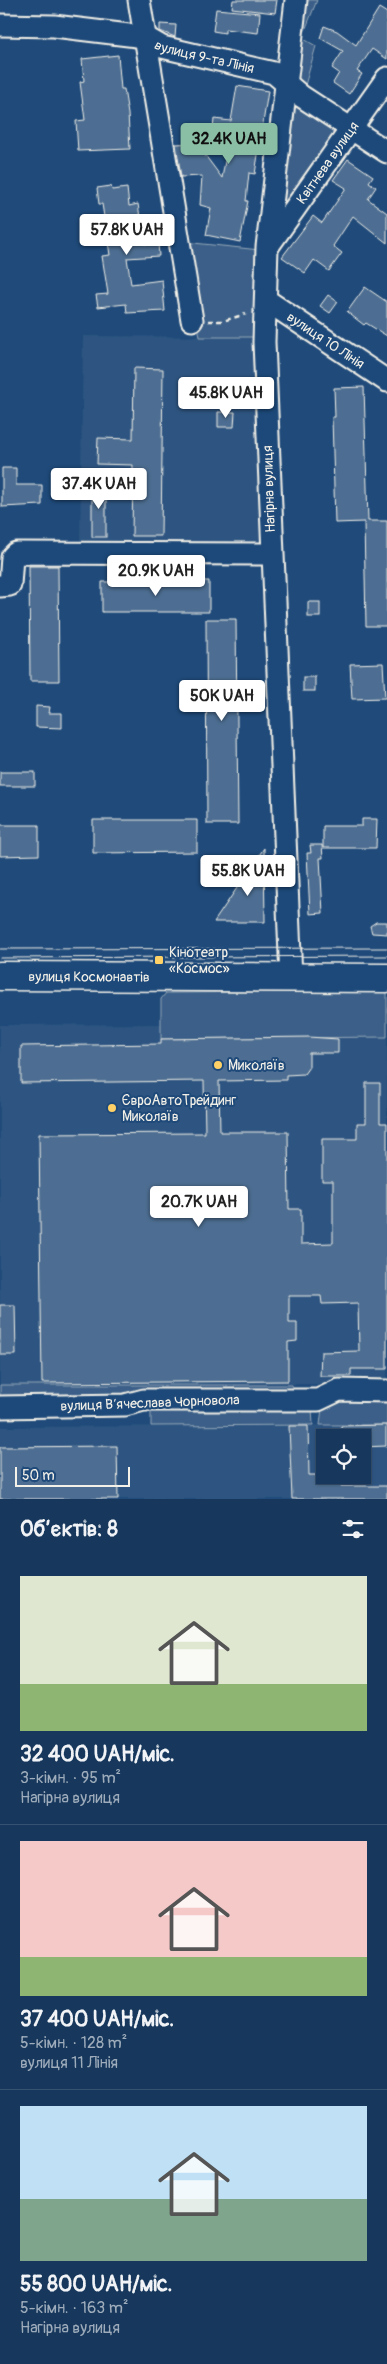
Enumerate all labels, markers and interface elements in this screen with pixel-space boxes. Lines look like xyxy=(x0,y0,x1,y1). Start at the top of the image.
street label: вулиця 9-та Лінія xyxy=(151,36,256,77)
street label: Квітнева вулиця xyxy=(292,118,362,207)
pin: 32.4K UAH xyxy=(172,122,286,165)
text: 32.4K UAH xyxy=(192,129,266,149)
pin: 57.8K UAH xyxy=(70,214,184,256)
text: 57.8K UAH xyxy=(91,220,163,240)
street label: вулиця 10 Лінія xyxy=(284,308,368,372)
pin: 45.8K UAH xyxy=(169,376,283,419)
text: 45.8K UAH xyxy=(189,383,263,403)
street label: Нагірна вулиця xyxy=(259,445,279,533)
pin: 37.4K UAH xyxy=(42,468,156,510)
text: 37.4K UAH xyxy=(62,474,136,494)
pin: 20.9K UAH xyxy=(99,554,213,597)
text: 20.9K UAH xyxy=(118,561,194,581)
pin: 50K UAH xyxy=(176,680,268,722)
text: 50K UAH xyxy=(190,686,254,706)
pin: 55.8K UAH xyxy=(191,854,305,897)
text: 55.8K UAH xyxy=(211,861,285,881)
place label: Кінотеатр «Космос» xyxy=(169,944,230,977)
marker: Кінотеатр «Космос» xyxy=(153,954,165,966)
street label: вулиця Космонавтів xyxy=(28,968,150,985)
place label: Миколаїв xyxy=(228,1057,285,1074)
marker: Миколаїв xyxy=(212,1059,224,1071)
place label: ЄвроАвтоТрейдинг Миколаїв xyxy=(122,1092,237,1125)
marker: ЄвроАвтоТрейдинг Миколаїв xyxy=(106,1102,118,1114)
pin: 20.7K UAH xyxy=(142,1186,256,1228)
text: 20.7K UAH xyxy=(161,1192,237,1212)
street label: вулиця Вʼячеслава Чорновола xyxy=(60,1391,240,1415)
map controls xyxy=(316,1429,371,1484)
button: locate xyxy=(316,1429,371,1484)
scale bar xyxy=(15,1464,130,1487)
text: 50 m xyxy=(22,1467,55,1484)
icon: filters xyxy=(339,1515,367,1543)
text: Об’єктів: 8 xyxy=(20,1516,118,1543)
icon: home xyxy=(149,1608,239,1698)
text: 32 400 UAH/міс. xyxy=(20,1741,175,1768)
text: 3-кімн. · 95 m² xyxy=(20,1768,121,1788)
text: Нагірна вулиця xyxy=(20,1788,120,1808)
icon: home xyxy=(149,1874,239,1964)
text: 37 400 UAH/міс. xyxy=(20,2006,174,2033)
text: 5-кімн. · 128 m² xyxy=(20,2033,127,2053)
text: вулиця 11 Лінія xyxy=(20,2053,118,2073)
icon: home xyxy=(149,2139,239,2229)
text: 55 800 UAH/міс. xyxy=(20,2271,172,2298)
text: 5-кімн. · 163 m² xyxy=(20,2298,128,2318)
text: Нагірна вулиця xyxy=(20,2318,120,2338)

